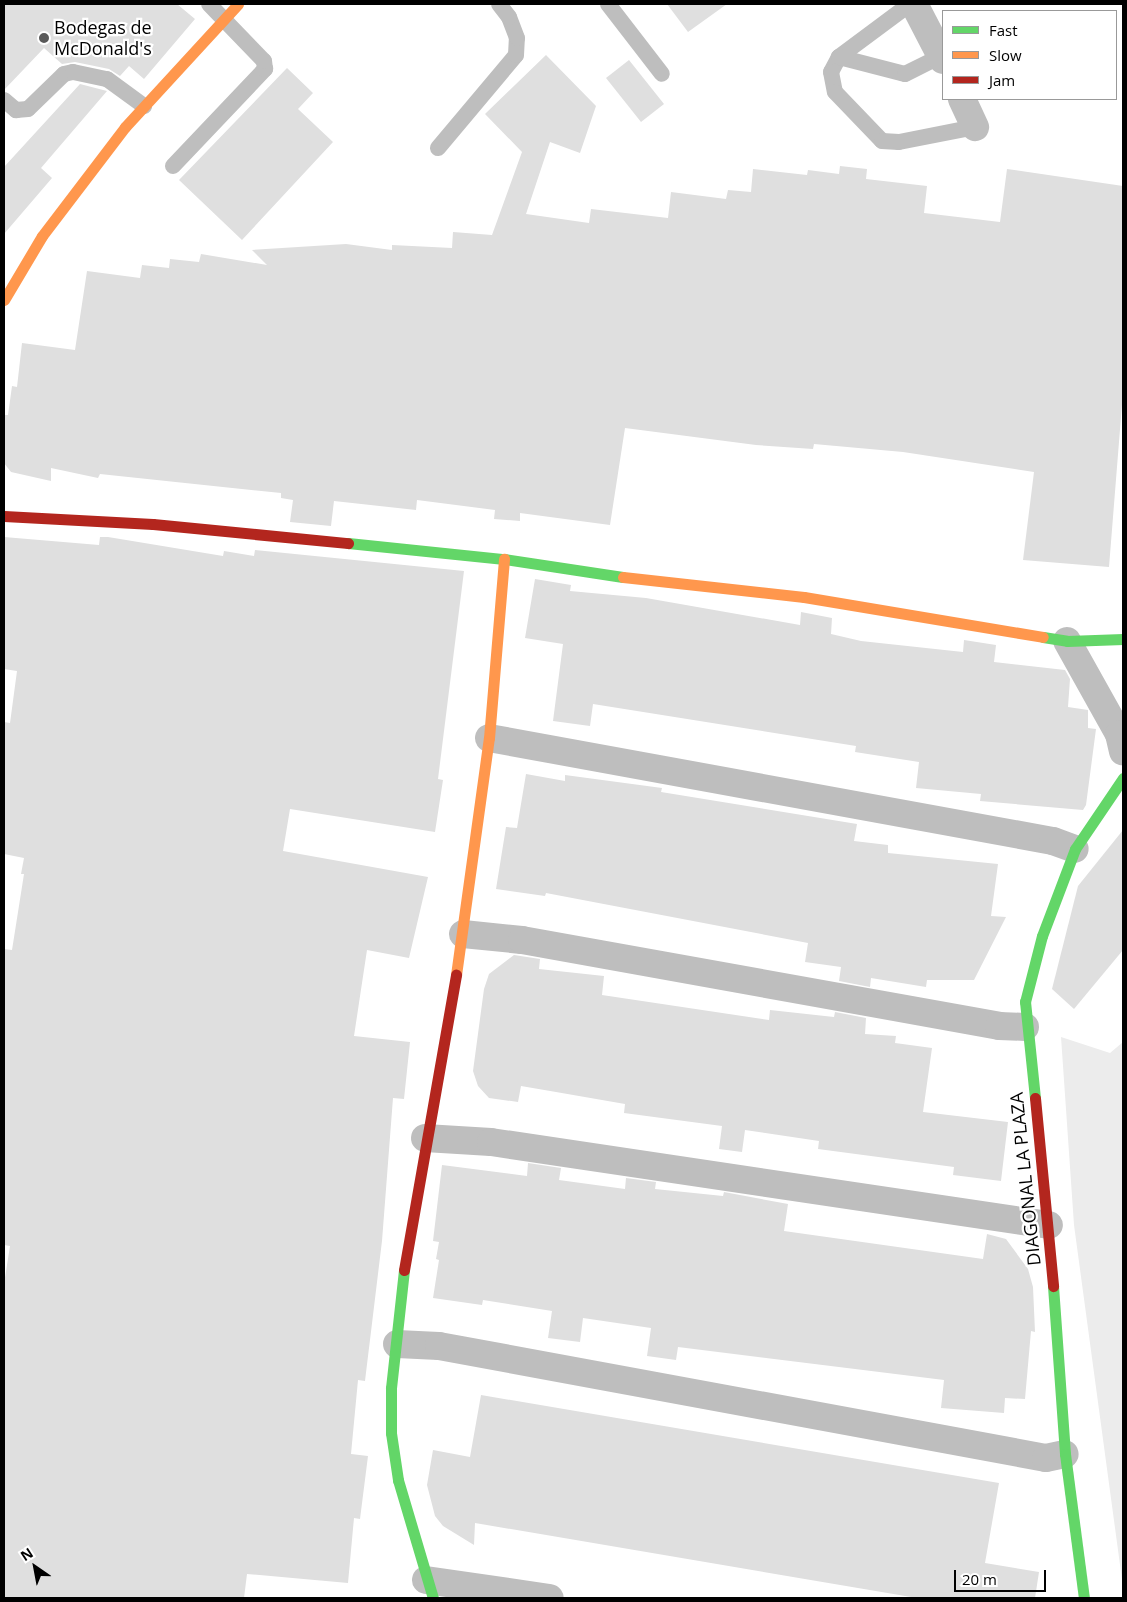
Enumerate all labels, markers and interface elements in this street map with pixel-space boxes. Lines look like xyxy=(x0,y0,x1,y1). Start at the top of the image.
legend xyxy=(942,10,1117,100)
place label: Bodegas de McDonald's xyxy=(54,17,152,59)
text: Fast xyxy=(989,20,1018,40)
marker: Bodegas de McDonald's xyxy=(38,32,50,44)
text: Slow xyxy=(989,45,1022,65)
text: Jam xyxy=(989,70,1015,90)
street label: DIAGONAL LA PLAZA xyxy=(1005,1091,1045,1267)
north arrow xyxy=(10,1542,60,1592)
text: N xyxy=(17,1543,37,1565)
scale bar xyxy=(957,1560,1050,1592)
text: 20 m xyxy=(962,1569,997,1589)

